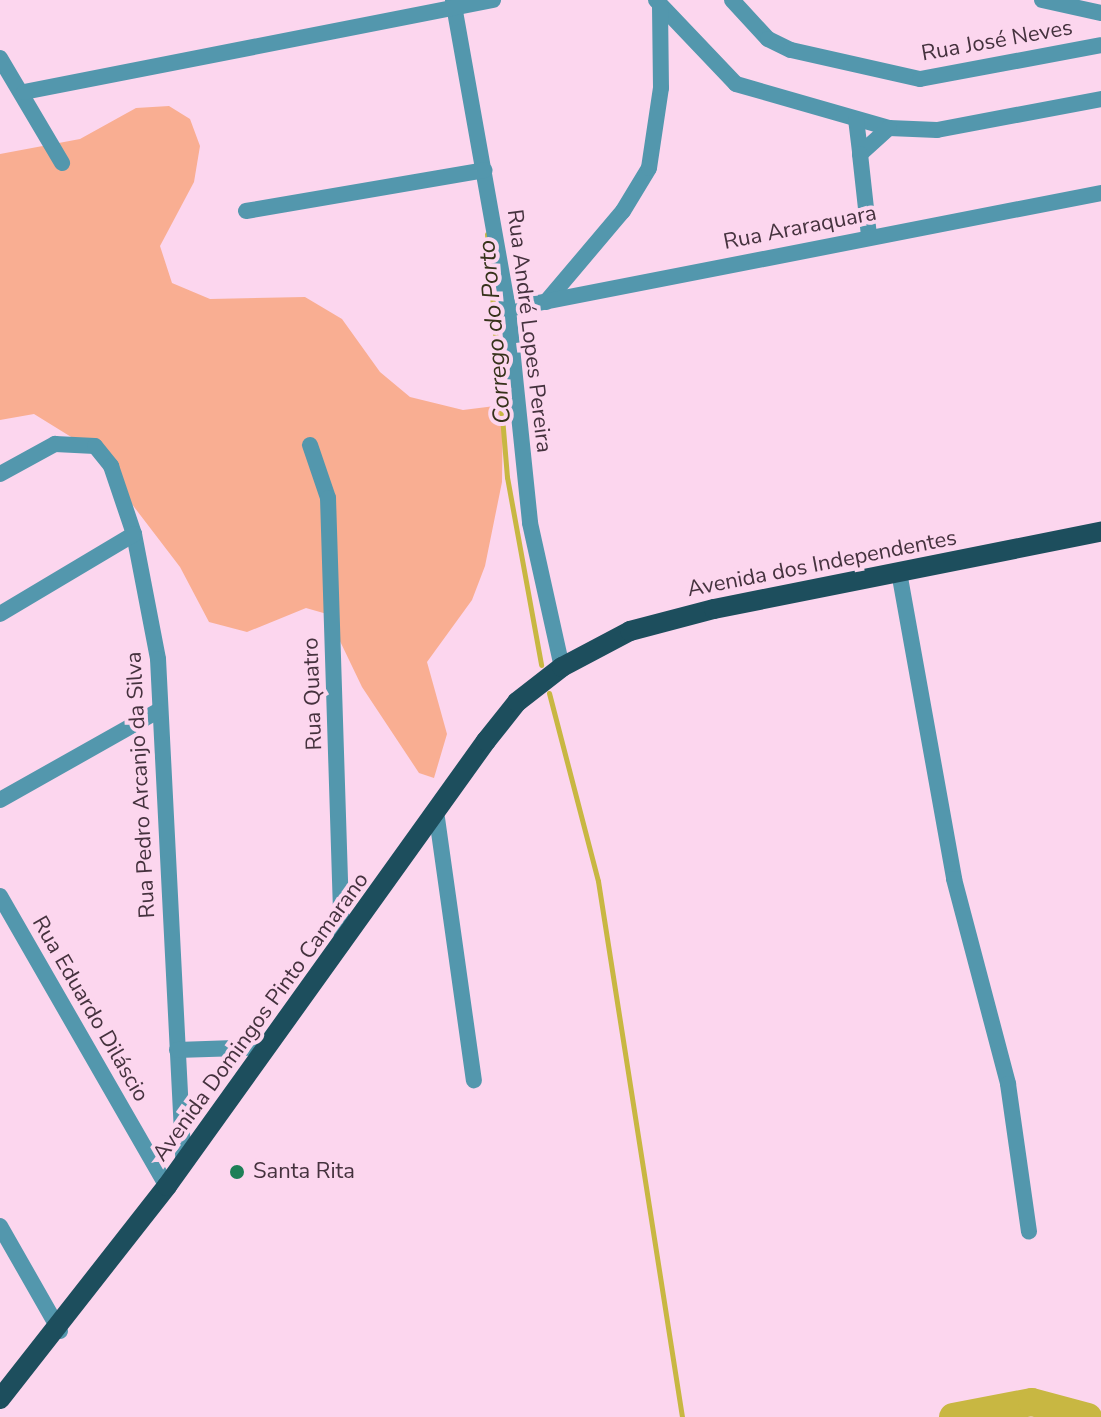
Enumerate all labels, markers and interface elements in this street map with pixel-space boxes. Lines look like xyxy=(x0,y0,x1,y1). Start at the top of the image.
street label: Rua José Neves xyxy=(919,15,1075,67)
street label: Rua Araraquara xyxy=(721,200,879,256)
street label: Rua André Lopes Pereira xyxy=(501,208,557,454)
water label: Corrego do Porto xyxy=(473,239,517,425)
street label: Avenida dos Independentes xyxy=(685,525,959,603)
street label: Rua Quatro xyxy=(298,637,328,751)
street label: Rua Pedro Arcanjo da Silva xyxy=(121,651,161,919)
street label: Avenida Domingos Pinto Camarano xyxy=(147,868,375,1166)
street label: Rua Eduardo Diláscio xyxy=(26,911,154,1107)
place label: Santa Rita xyxy=(253,1159,355,1185)
marker: Santa Rita xyxy=(228,1163,246,1181)

